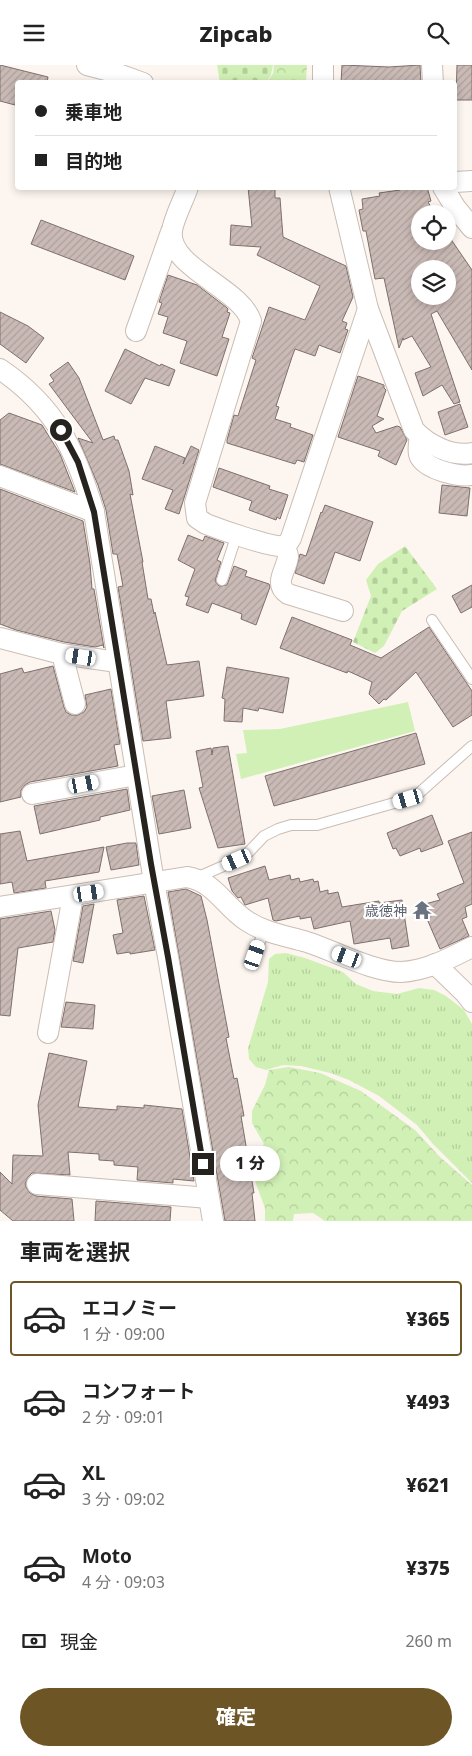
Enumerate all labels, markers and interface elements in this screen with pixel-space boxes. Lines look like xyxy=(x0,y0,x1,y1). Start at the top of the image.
text: Zipcab xyxy=(200,18,272,48)
icon: menu xyxy=(20,19,48,47)
icon: search xyxy=(424,19,452,47)
text: 乗車地 xyxy=(65,99,122,125)
text: 目的地 xyxy=(65,148,122,174)
map controls xyxy=(411,205,456,305)
button: locate xyxy=(411,205,456,250)
button: layers xyxy=(411,260,456,305)
route start xyxy=(50,419,72,441)
car xyxy=(65,647,96,667)
car xyxy=(67,774,100,794)
car xyxy=(391,788,424,810)
car xyxy=(220,847,253,873)
car xyxy=(73,883,104,903)
temple icon: 歳徳神 xyxy=(411,899,433,921)
place label: 歳徳神 xyxy=(365,901,407,920)
car xyxy=(243,938,266,972)
car xyxy=(330,945,363,969)
callout: 1 分 xyxy=(220,1147,280,1181)
text: 1 分 xyxy=(235,1152,265,1174)
route end xyxy=(192,1153,214,1175)
text: 車両を選択 xyxy=(20,1236,130,1266)
text: エコノミー xyxy=(82,1295,177,1321)
icon: car xyxy=(22,1296,67,1341)
text: ¥365 xyxy=(406,1306,450,1332)
text: 1 分 · 09:00 xyxy=(82,1323,165,1345)
text: コンフォート xyxy=(82,1378,195,1404)
icon: car xyxy=(22,1379,67,1424)
text: ¥493 xyxy=(406,1389,450,1415)
text: 2 分 · 09:01 xyxy=(82,1406,165,1428)
text: XL xyxy=(82,1460,105,1486)
icon: car xyxy=(22,1462,67,1507)
text: ¥621 xyxy=(406,1472,450,1498)
text: 3 分 · 09:02 xyxy=(82,1488,165,1510)
text: Moto xyxy=(82,1543,132,1569)
icon: car xyxy=(22,1545,67,1590)
text: ¥375 xyxy=(406,1555,450,1581)
text: 4 分 · 09:03 xyxy=(82,1571,165,1593)
icon: cash xyxy=(20,1627,48,1655)
text: 現金 xyxy=(60,1629,98,1655)
text: 260 m xyxy=(405,1630,452,1652)
button: 確定 xyxy=(20,1688,452,1746)

